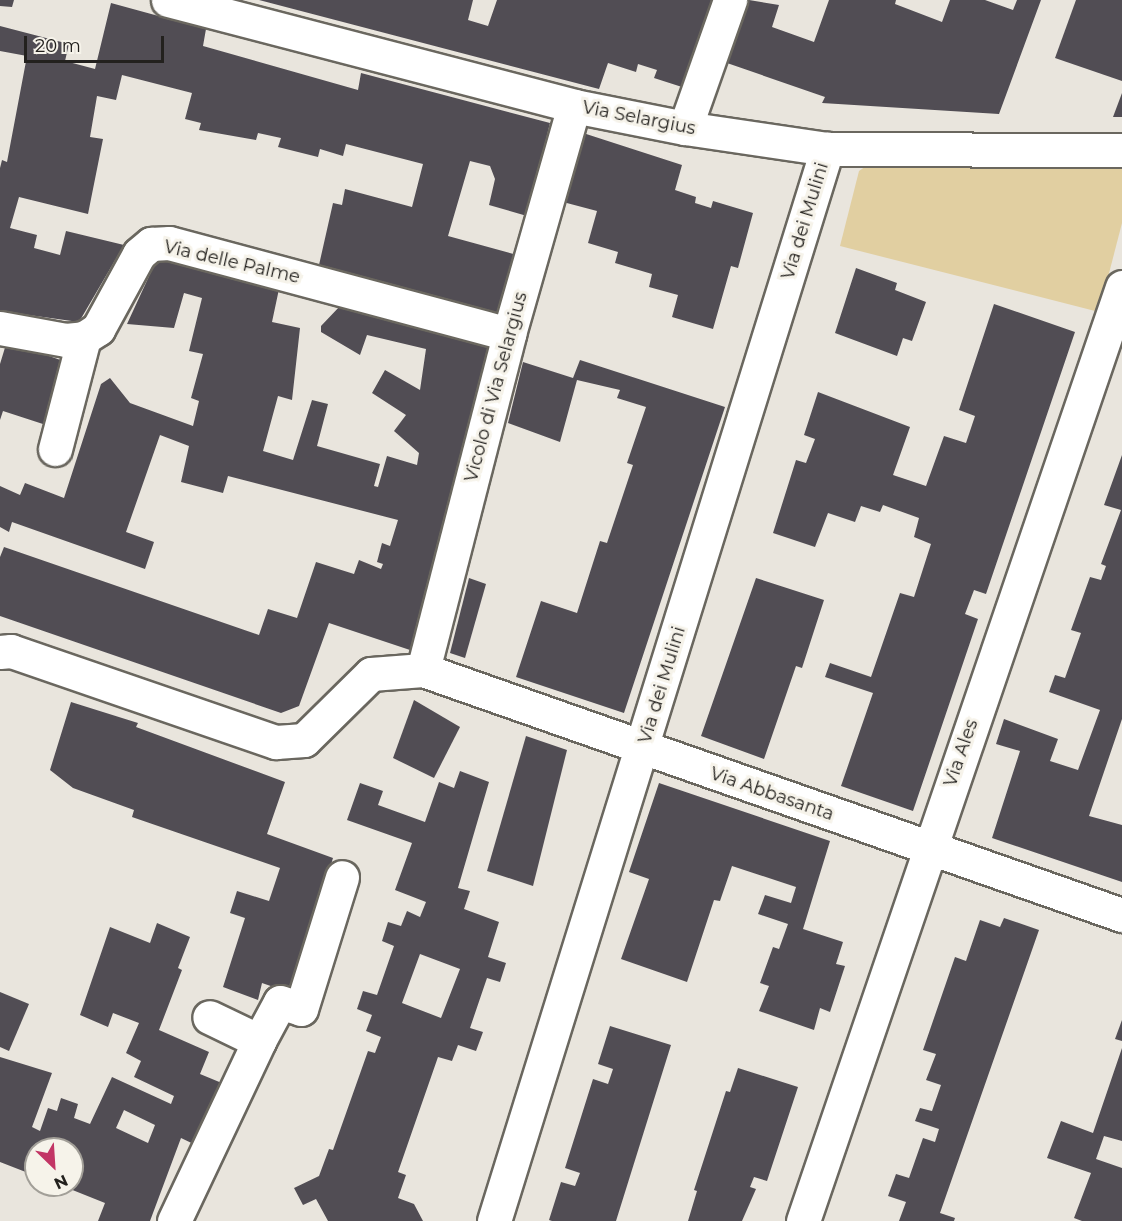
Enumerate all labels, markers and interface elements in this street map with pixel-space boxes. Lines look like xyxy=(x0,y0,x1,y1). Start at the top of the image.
scale bar xyxy=(27,24,166,62)
text: 20 m xyxy=(35,35,81,57)
street label: Via Selargius xyxy=(581,96,697,140)
street label: Via dei Mulini xyxy=(777,160,833,282)
street label: Via delle Palme xyxy=(162,236,302,288)
street label: Vicolo di Via Selargius xyxy=(460,290,532,484)
street label: Via dei Mulini xyxy=(634,624,690,746)
street label: Via Ales xyxy=(939,716,983,790)
street label: Via Abbasanta xyxy=(707,763,837,825)
north arrow xyxy=(24,1137,84,1197)
text: N xyxy=(51,1171,71,1193)

